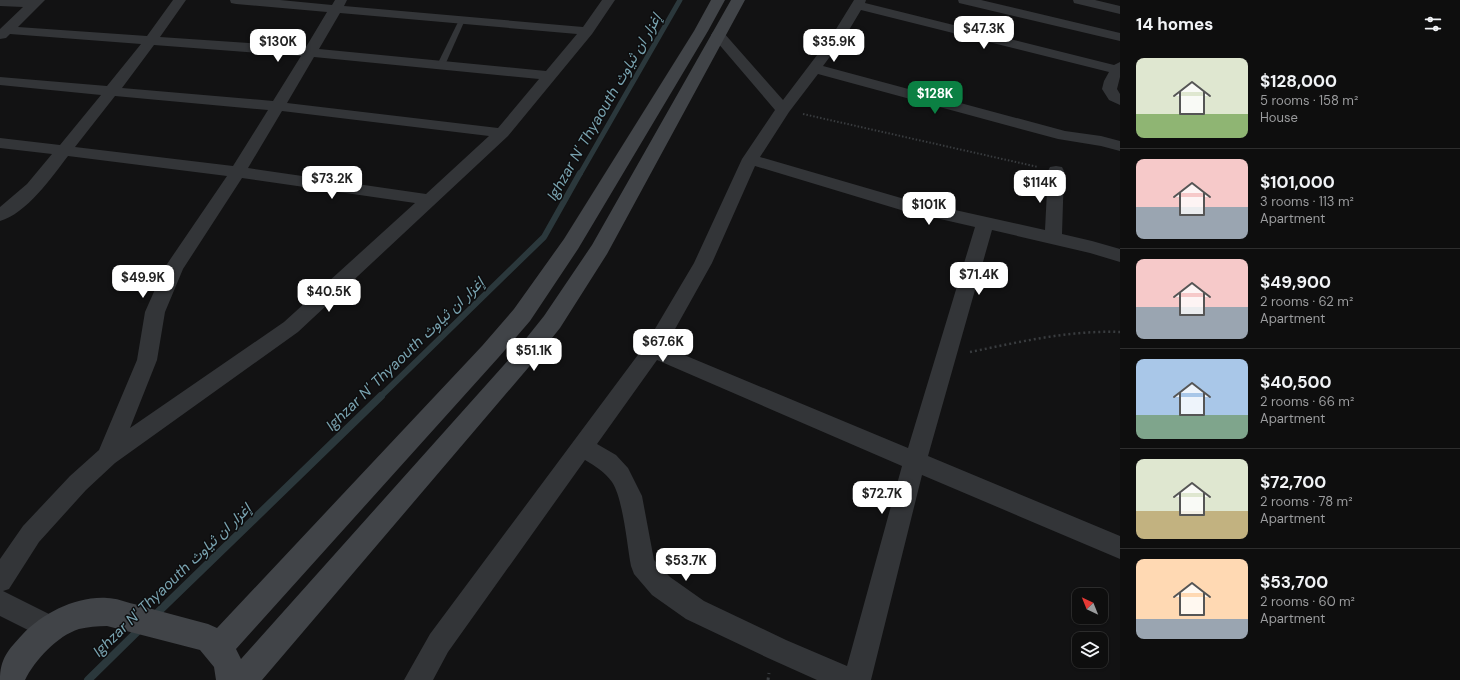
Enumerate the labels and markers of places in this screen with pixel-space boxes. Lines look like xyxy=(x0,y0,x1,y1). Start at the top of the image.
pin: $47.3K xyxy=(951,16,1017,50)
pin: $130K xyxy=(250,29,306,63)
pin: $35.9K xyxy=(801,29,867,63)
pin: $128K xyxy=(907,81,963,115)
pin: $73.2K xyxy=(299,166,365,200)
pin: $114K xyxy=(1012,170,1068,204)
pin: $101K xyxy=(901,192,957,226)
pin: $71.4K xyxy=(946,262,1012,296)
pin: $49.9K xyxy=(110,265,176,299)
pin: $40.5K xyxy=(296,279,362,313)
pin: $67.6K xyxy=(630,329,696,363)
pin: $51.1K xyxy=(501,338,567,372)
pin: $72.7K xyxy=(849,481,915,515)
pin: $53.7K xyxy=(653,548,719,582)

